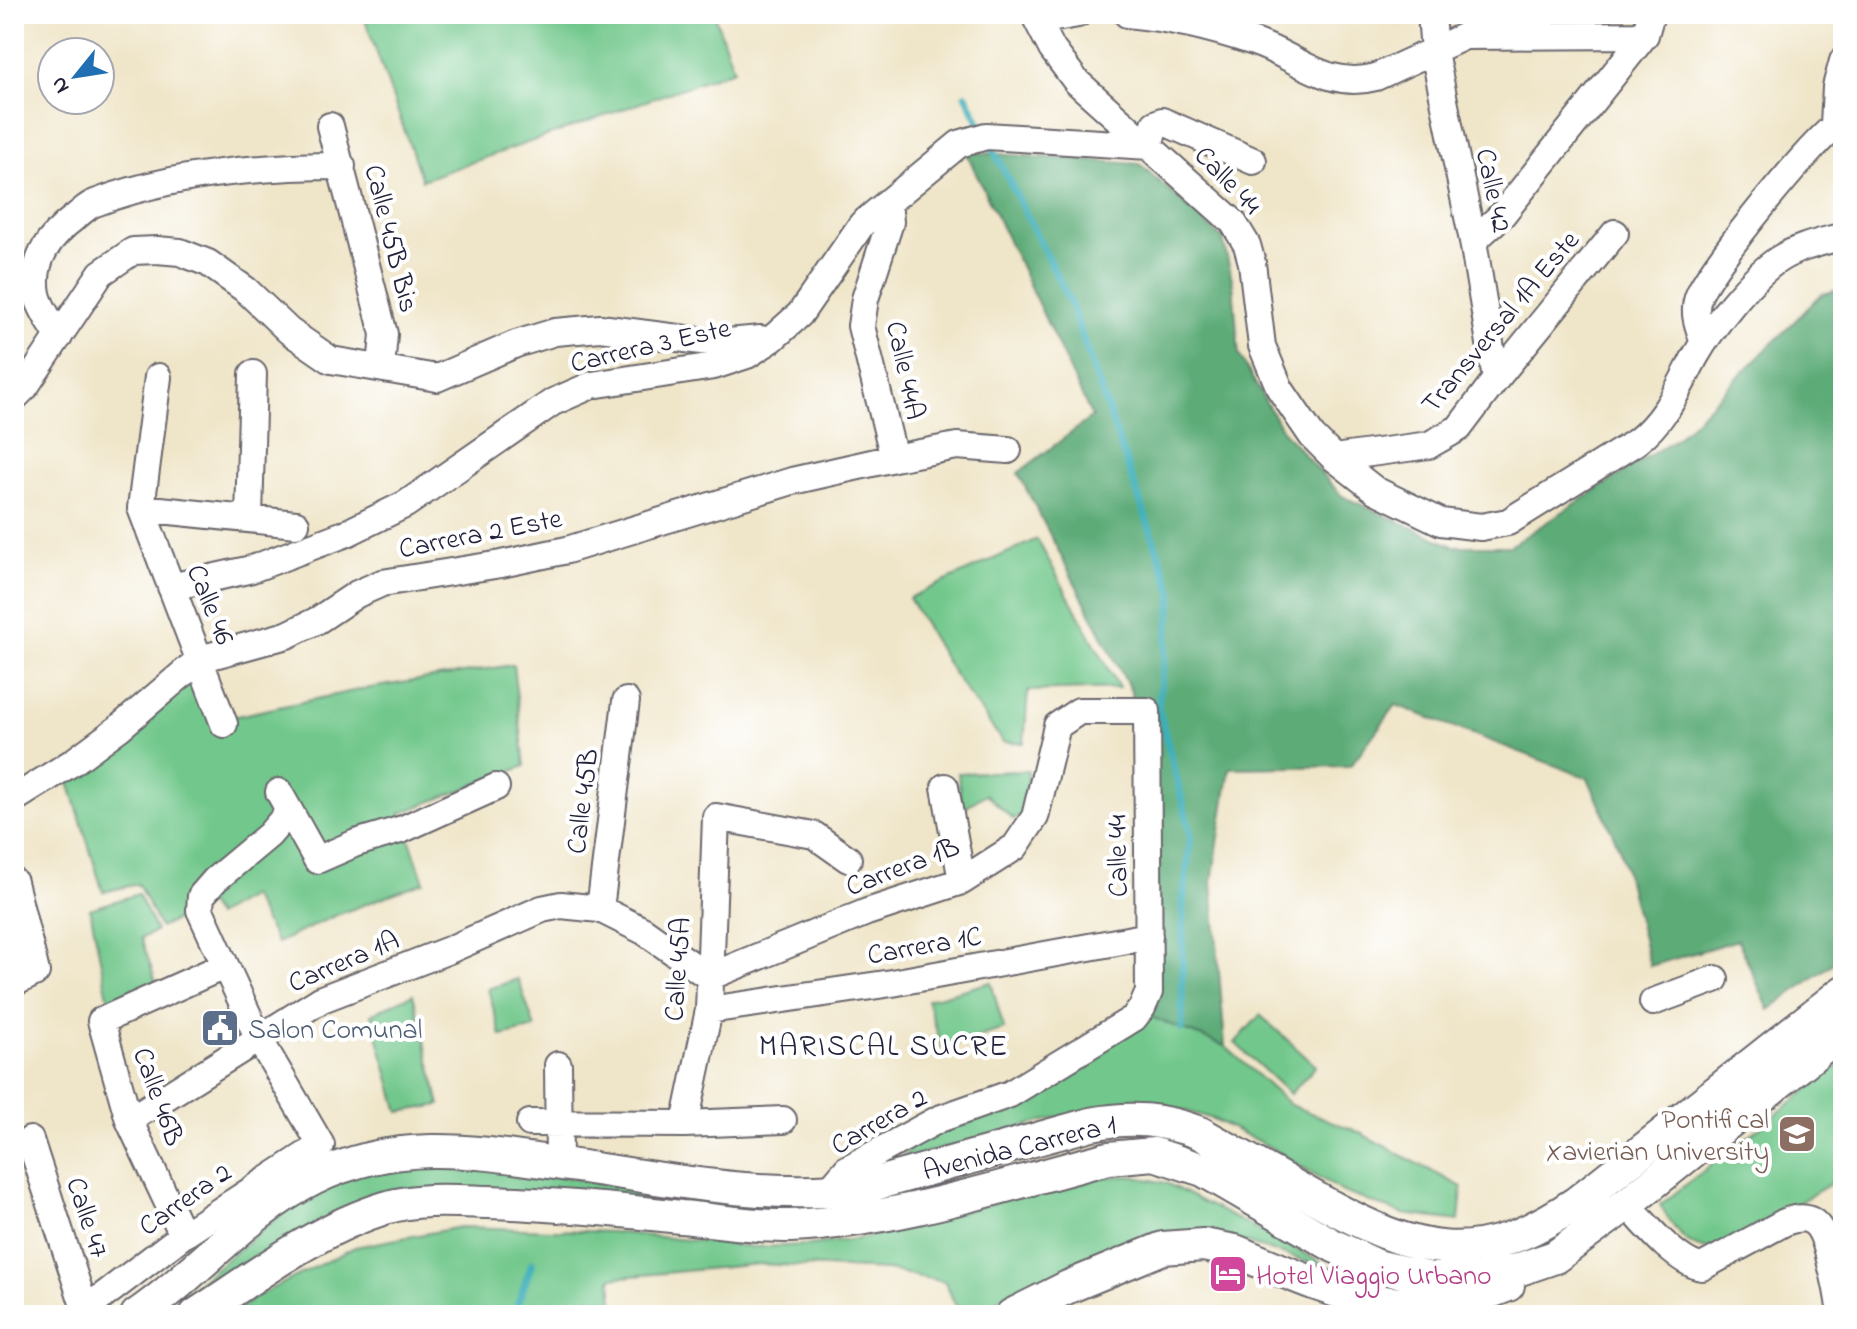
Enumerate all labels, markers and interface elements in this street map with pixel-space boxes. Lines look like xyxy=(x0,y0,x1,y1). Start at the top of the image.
north arrow xyxy=(36,36,116,116)
text: N xyxy=(44,70,79,99)
street label: Calle 44 xyxy=(1183,138,1270,226)
street label: Calle 42 xyxy=(1463,145,1520,237)
street label: Calle 45B Bis xyxy=(351,161,428,317)
street label: Transversal 1A Este xyxy=(1413,222,1591,424)
street label: Carrera 3 Este xyxy=(567,309,735,386)
street label: Calle 44A xyxy=(873,318,934,424)
street label: Carrera 2 Este xyxy=(396,499,566,571)
street label: Calle 46 xyxy=(174,559,243,652)
street label: Calle 45B xyxy=(558,746,611,856)
street label: Calle 44 xyxy=(1098,814,1141,898)
street label: Carrera 1B xyxy=(840,828,966,909)
street label: Calle 45A xyxy=(655,916,704,1023)
street label: Carrera 1C xyxy=(864,917,985,978)
street label: Carrera 1A xyxy=(282,921,406,1005)
public building icon: Salon Comunal xyxy=(199,1007,241,1049)
place label: Salon Comunal xyxy=(248,1011,422,1052)
district label: MARISCAL SUCRE xyxy=(759,1026,1009,1070)
street label: Calle 46B xyxy=(120,1042,193,1152)
street label: Carrera 2 xyxy=(824,1079,936,1167)
place label: Pontifical Xavierian University xyxy=(1546,1101,1769,1174)
street label: Avenida Carrera 1 xyxy=(919,1106,1121,1193)
school or university icon: Pontifical Xavierian University xyxy=(1776,1113,1818,1155)
street label: Carrera 2 xyxy=(131,1154,241,1248)
street label: Calle 47 xyxy=(53,1173,118,1264)
hotel icon: Hotel Viaggio Urbano xyxy=(1207,1253,1249,1295)
place label: Hotel Viaggio Urbano xyxy=(1256,1257,1492,1298)

